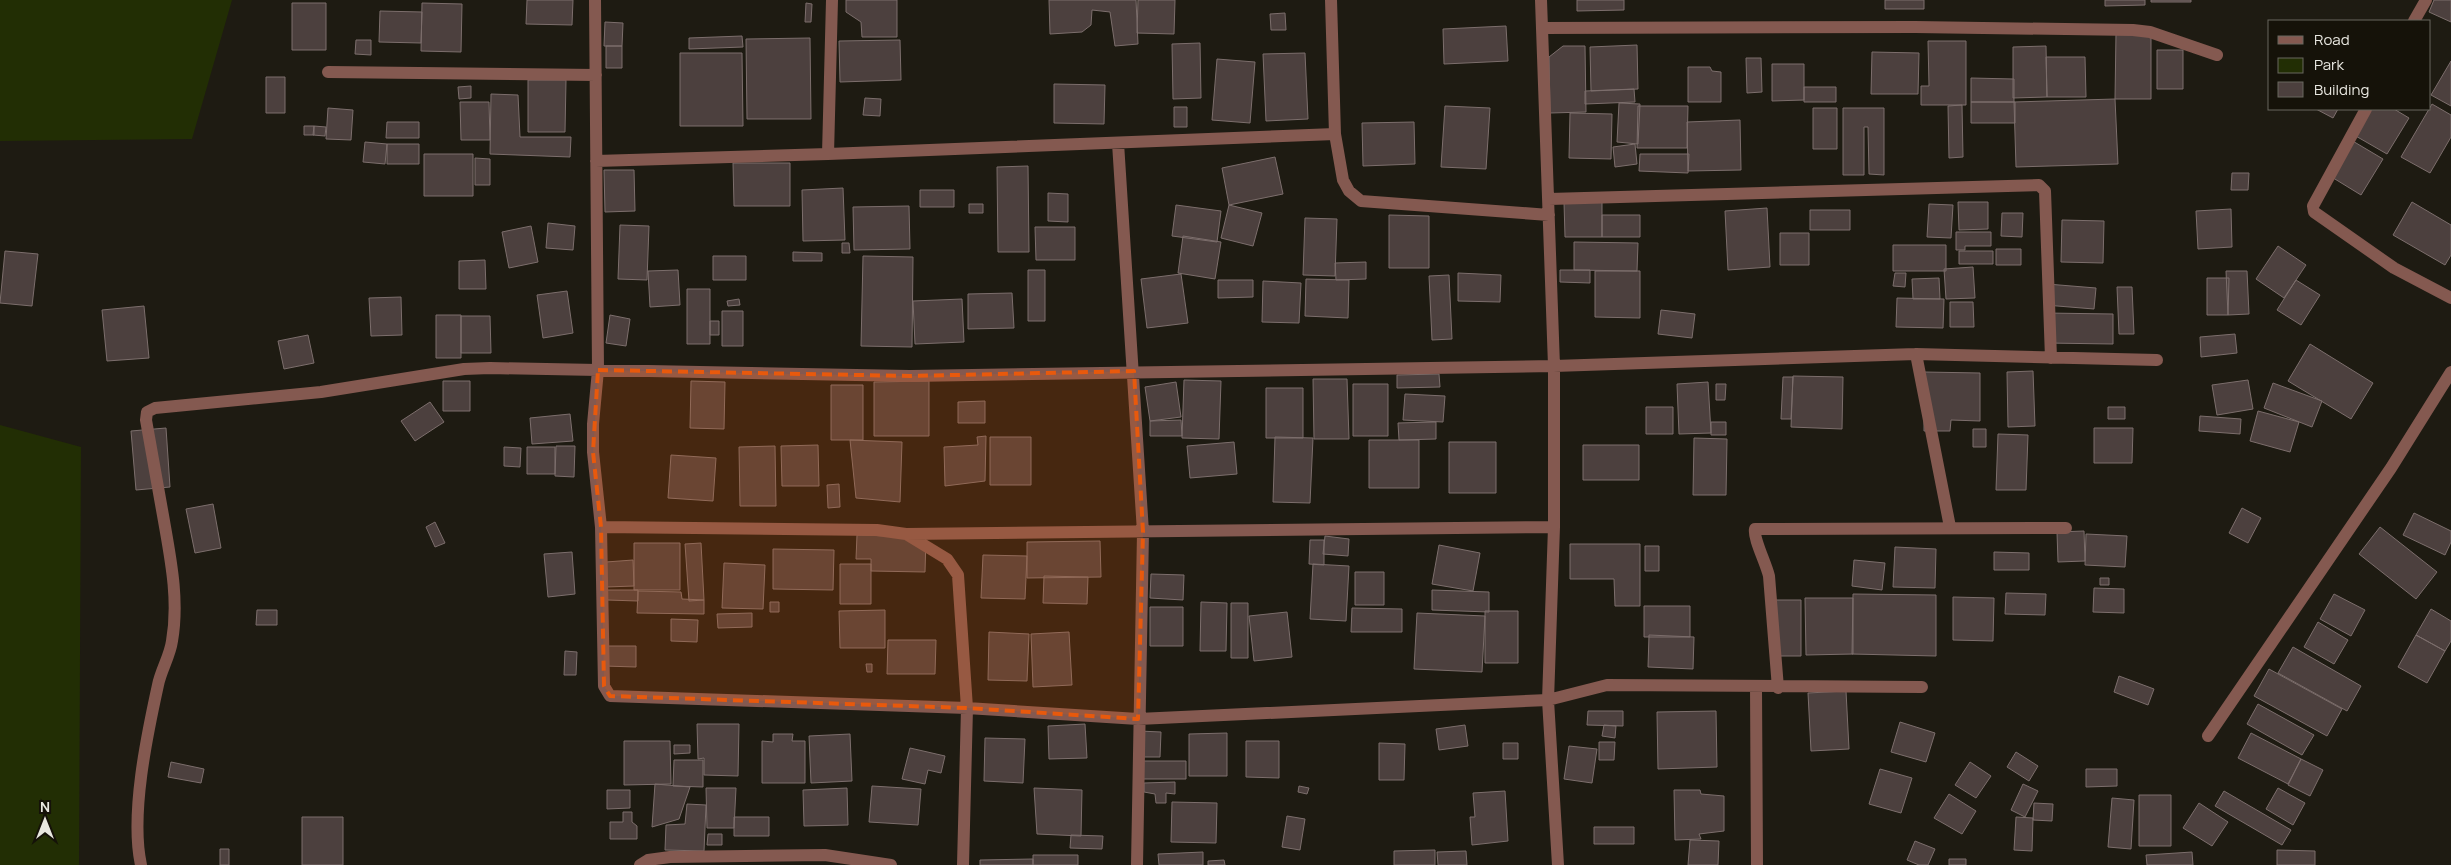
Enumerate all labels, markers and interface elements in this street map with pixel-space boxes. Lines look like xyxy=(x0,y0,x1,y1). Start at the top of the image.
legend xyxy=(2268,20,2431,110)
text: Road xyxy=(2314,29,2350,50)
text: Park xyxy=(2314,54,2344,75)
text: Building xyxy=(2314,79,2369,100)
north arrow xyxy=(20,795,70,845)
text: N xyxy=(40,797,50,816)

